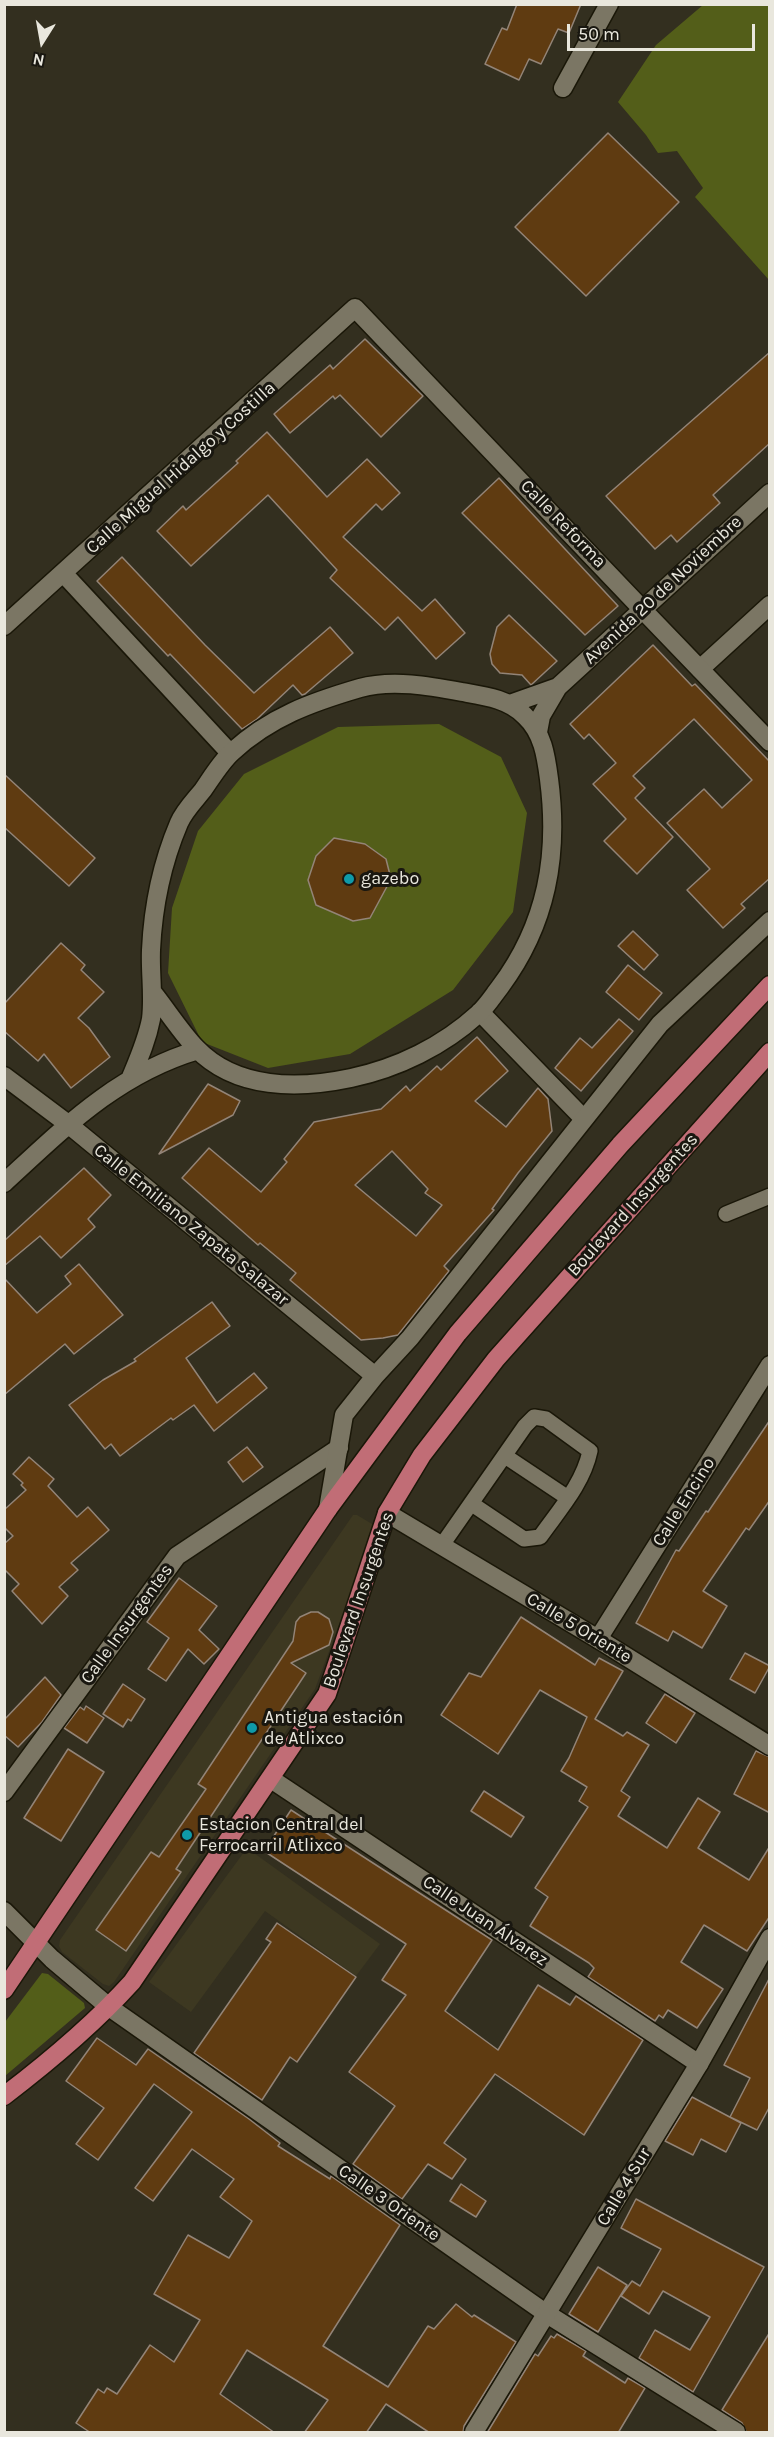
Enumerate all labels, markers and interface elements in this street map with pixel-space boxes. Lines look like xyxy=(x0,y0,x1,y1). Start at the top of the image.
north arrow xyxy=(12,12,72,72)
scale bar xyxy=(570,12,758,50)
text: 50 m xyxy=(578,23,620,45)
text: N xyxy=(31,50,46,71)
street label: Calle Miguel Hidalgo y Costilla xyxy=(82,377,280,559)
street label: Calle Reforma xyxy=(516,475,610,573)
street label: Avenida 20 de Noviembre xyxy=(580,511,746,669)
place label: gazebo xyxy=(361,868,419,890)
marker: gazebo xyxy=(342,872,356,886)
street label: Boulevard Insurgentes xyxy=(563,1129,703,1281)
street label: Calle Emiliano Zapata Salazar xyxy=(89,1140,293,1310)
street label: Calle Encino xyxy=(648,1454,720,1550)
street label: Boulevard Insurgentes xyxy=(319,1509,399,1691)
street label: Calle Insurgentes xyxy=(76,1560,178,1688)
street label: Calle 5 Oriente xyxy=(523,1588,635,1668)
place label: Antigua estación de Atlixco xyxy=(264,1707,403,1750)
marker: Antigua estación de Atlixco xyxy=(245,1721,259,1735)
place label: Estacion Central del Ferrocarril Atlixco xyxy=(199,1814,363,1856)
marker: Estacion Central del Ferrocarril Atlixco xyxy=(180,1828,194,1842)
street label: Calle Juan Álvarez xyxy=(418,1871,552,1971)
street label: Calle 4 Sur xyxy=(592,2144,656,2230)
street label: Calle 3 Oriente xyxy=(334,2160,444,2246)

